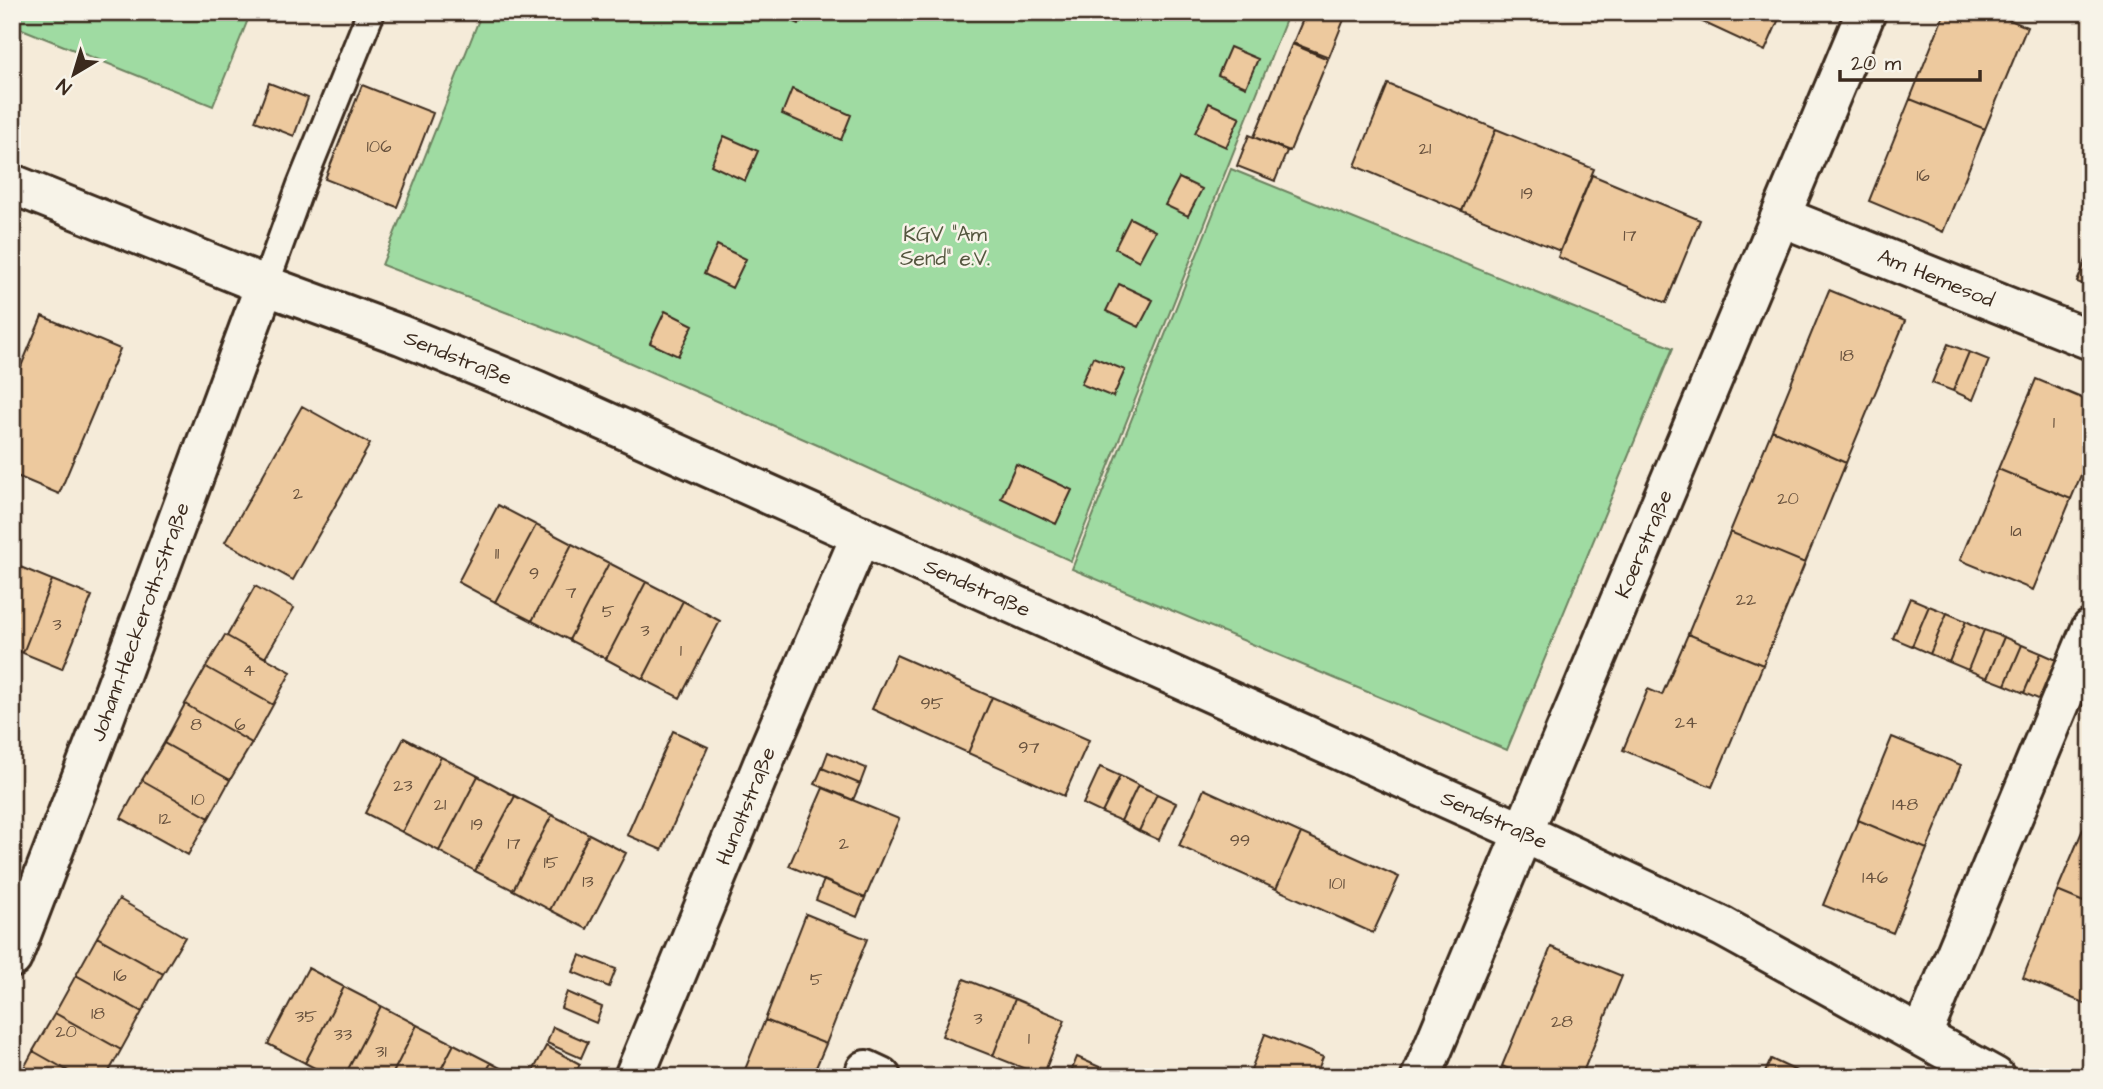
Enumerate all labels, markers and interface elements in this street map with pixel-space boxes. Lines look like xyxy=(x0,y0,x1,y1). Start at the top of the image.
north arrow xyxy=(38,38,108,108)
scale bar xyxy=(1840,38,1980,82)
text: 20 m xyxy=(1851,49,1902,78)
text: N xyxy=(51,72,77,101)
house number: 106 xyxy=(367,134,391,159)
house number: 21 xyxy=(1419,136,1431,161)
house number: 16 xyxy=(1916,163,1930,188)
house number: 19 xyxy=(1521,181,1533,206)
park label: KGV "Am Send" e.V. xyxy=(900,220,990,273)
house number: 17 xyxy=(1623,223,1637,248)
street label: Am Hemesod xyxy=(1873,241,1999,315)
street label: Sendstraße xyxy=(400,323,516,393)
house number: 18 xyxy=(1840,343,1854,368)
house number: 1 xyxy=(2053,410,2055,435)
house number: 2 xyxy=(293,481,304,506)
street label: Koerstraße xyxy=(1608,485,1680,603)
house number: 20 xyxy=(1777,486,1799,511)
street label: Johann-Heckeroth-Straße xyxy=(83,498,197,746)
house number: 1a xyxy=(2010,518,2022,543)
house number: 11 xyxy=(495,541,499,566)
street label: Sendstraße xyxy=(919,552,1035,624)
house number: 9 xyxy=(529,561,539,586)
house number: 7 xyxy=(565,580,577,605)
house number: 22 xyxy=(1736,587,1757,612)
house number: 5 xyxy=(602,599,615,624)
house number: 3 xyxy=(52,612,62,637)
house number: 3 xyxy=(640,618,650,643)
house number: 1 xyxy=(680,638,682,663)
house number: 4 xyxy=(243,658,255,683)
house number: 95 xyxy=(921,691,944,716)
house number: 24 xyxy=(1675,710,1697,735)
house number: 8 xyxy=(190,712,202,737)
house number: 6 xyxy=(234,712,246,737)
house number: 97 xyxy=(1018,735,1040,760)
street label: Hunoltstraße xyxy=(709,743,783,869)
house number: 23 xyxy=(393,773,413,798)
street label: Sendstraße xyxy=(1436,784,1552,856)
house number: 10 xyxy=(191,787,205,812)
house number: 21 xyxy=(434,792,446,817)
house number: 148 xyxy=(1892,792,1918,817)
house number: 12 xyxy=(159,806,172,831)
house number: 19 xyxy=(471,812,483,837)
house number: 99 xyxy=(1230,828,1250,853)
house number: 17 xyxy=(507,831,521,856)
house number: 2 xyxy=(839,831,850,856)
house number: 15 xyxy=(543,850,559,875)
house number: 146 xyxy=(1862,865,1888,890)
house number: 13 xyxy=(582,869,594,894)
house number: 101 xyxy=(1329,871,1345,896)
house number: 16 xyxy=(113,963,127,988)
house number: 5 xyxy=(810,967,823,992)
house number: 18 xyxy=(91,1001,105,1026)
house number: 35 xyxy=(295,1004,317,1029)
house number: 3 xyxy=(973,1006,983,1031)
house number: 28 xyxy=(1551,1009,1573,1034)
house number: 20 xyxy=(55,1019,77,1044)
house number: 33 xyxy=(334,1022,352,1047)
house number: 1 xyxy=(1028,1026,1030,1051)
house number: 31 xyxy=(375,1039,387,1064)

